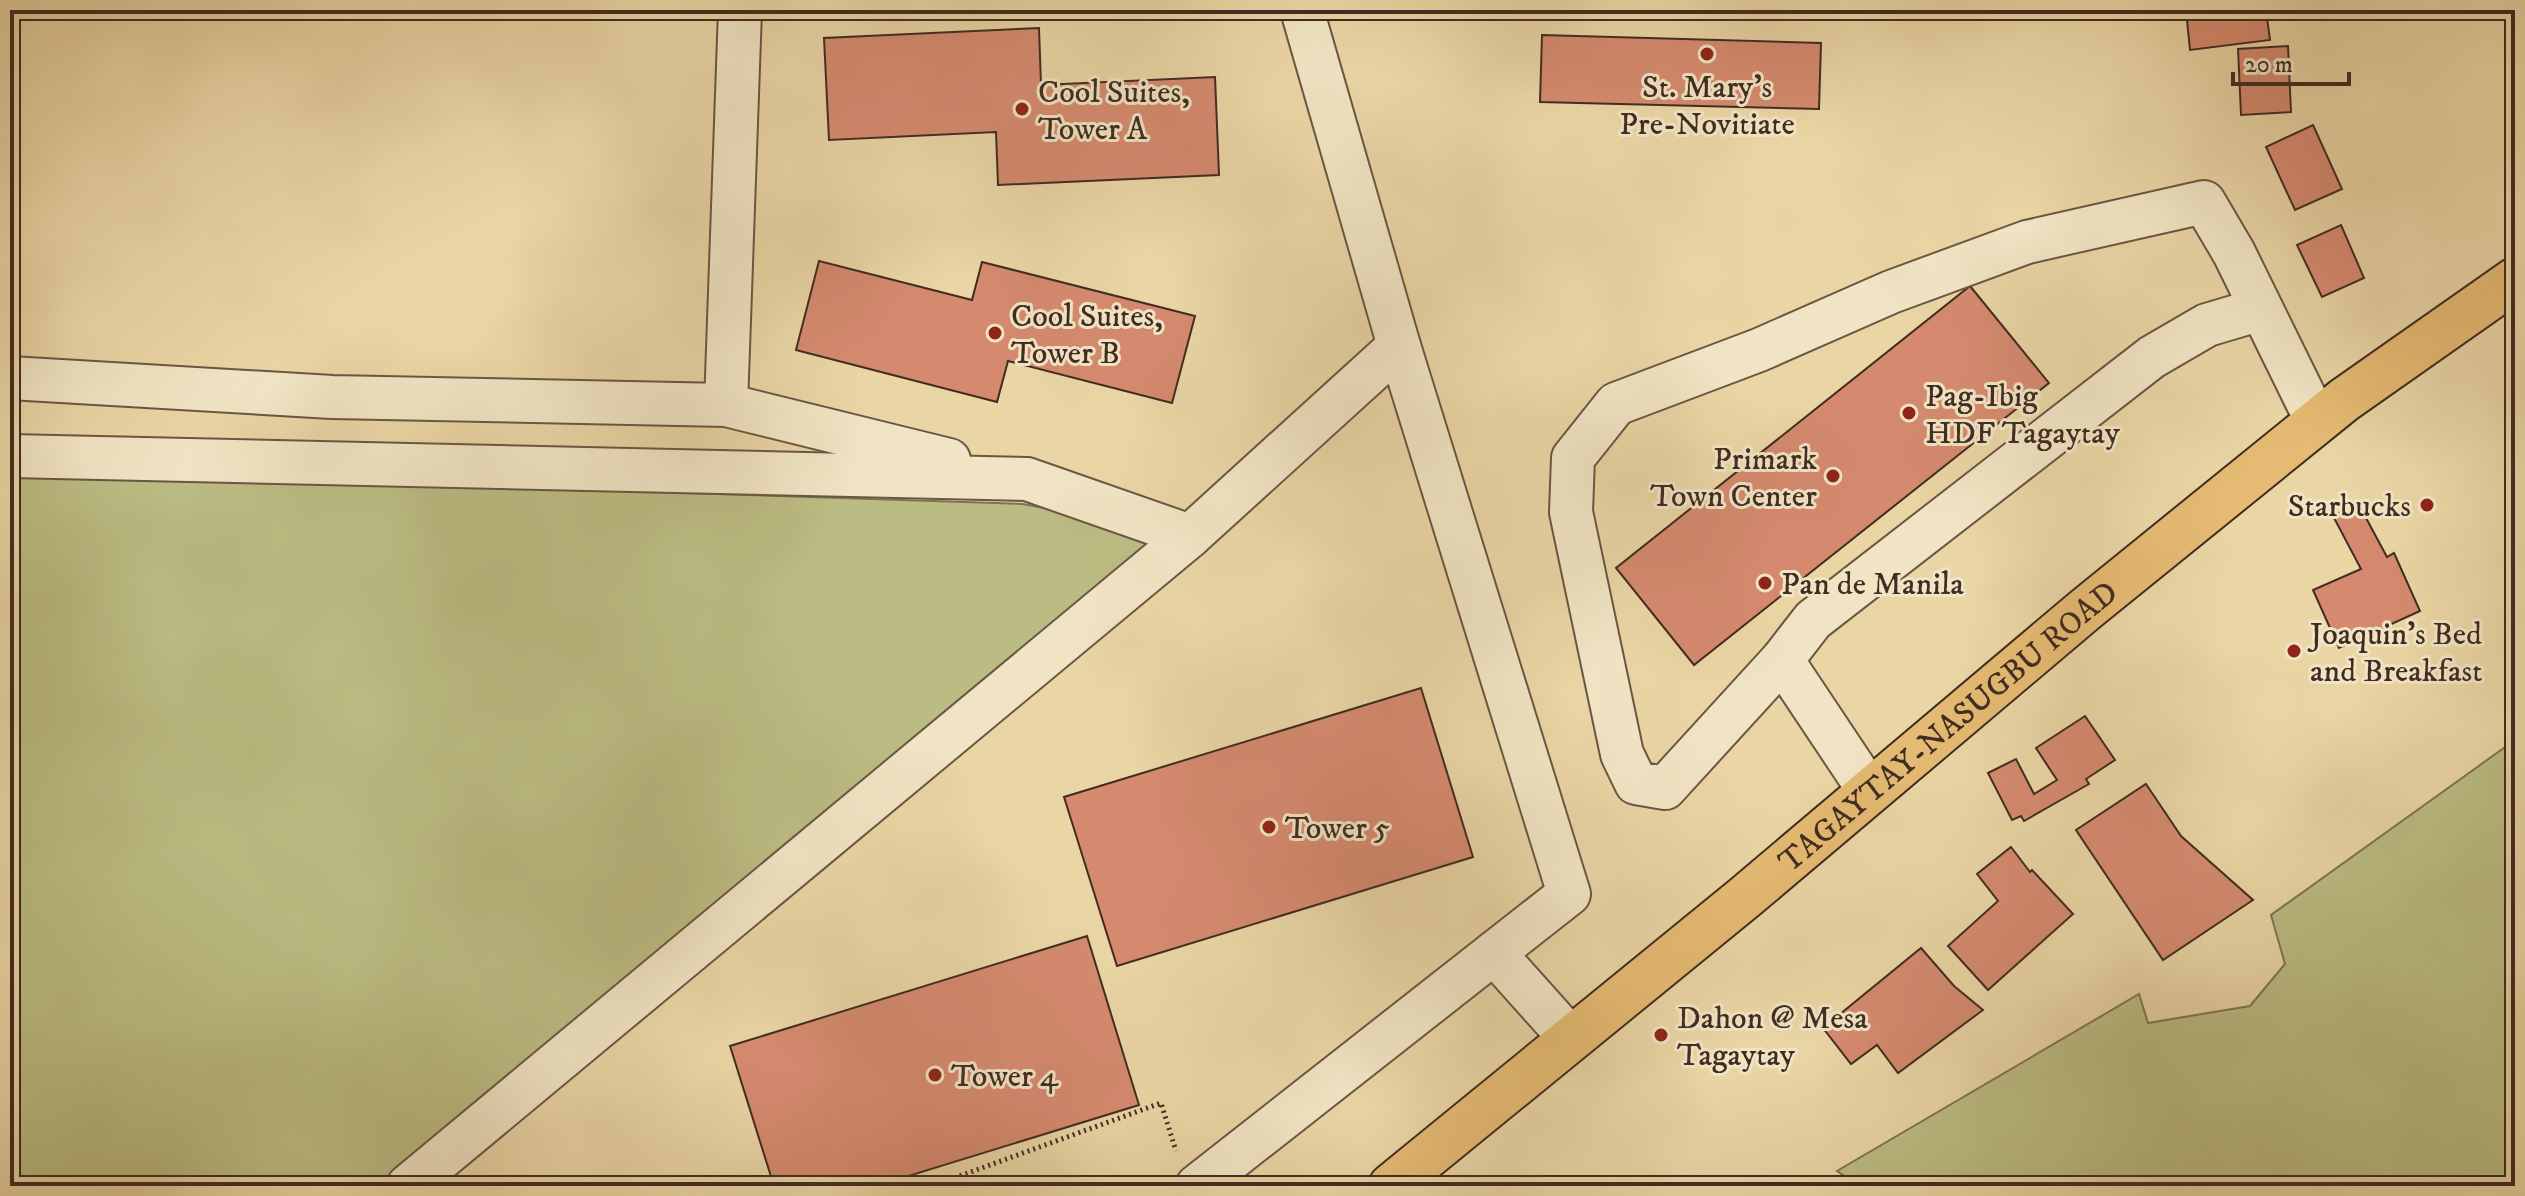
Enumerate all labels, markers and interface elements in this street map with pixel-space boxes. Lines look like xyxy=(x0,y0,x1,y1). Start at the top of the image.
scale bar xyxy=(2233,36,2349,86)
marker: St. Mary's Pre-Novitiate xyxy=(1698,45,1716,63)
text: 20 m xyxy=(2245,50,2293,80)
place label: St. Mary's Pre-Novitiate xyxy=(1619,68,1795,145)
place label: Cool Suites, Tower A xyxy=(1038,73,1190,150)
marker: Cool Suites, Tower A xyxy=(1013,100,1031,118)
place label: Cool Suites, Tower B xyxy=(1011,297,1163,374)
marker: Cool Suites, Tower B xyxy=(986,324,1004,342)
place label: Pag-Ibig HDF Tagaytay xyxy=(1925,377,2121,454)
marker: Pag-Ibig HDF Tagaytay xyxy=(1900,404,1918,422)
place label: Primark Town Center xyxy=(1650,440,1817,517)
marker: Primark Town Center xyxy=(1824,467,1842,485)
place label: Starbucks xyxy=(2288,487,2411,527)
marker: Starbucks xyxy=(2418,496,2436,514)
place label: Pan de Manila xyxy=(1781,565,1964,605)
street label: TAGAYTAY-NASUGBU ROAD xyxy=(1771,573,2127,882)
marker: Pan de Manila xyxy=(1756,574,1774,592)
place label: Joaquin's Bed and Breakfast xyxy=(2307,615,2482,692)
marker: Joaquin's Bed and Breakfast xyxy=(2285,642,2303,660)
place label: Tower 5 xyxy=(1285,809,1390,849)
marker: Tower 5 xyxy=(1260,818,1278,836)
place label: Dahon @ Mesa Tagaytay xyxy=(1677,999,1868,1076)
marker: Dahon @ Mesa Tagaytay xyxy=(1652,1026,1670,1044)
place label: Tower 4 xyxy=(951,1057,1059,1097)
marker: Tower 4 xyxy=(926,1066,944,1084)

